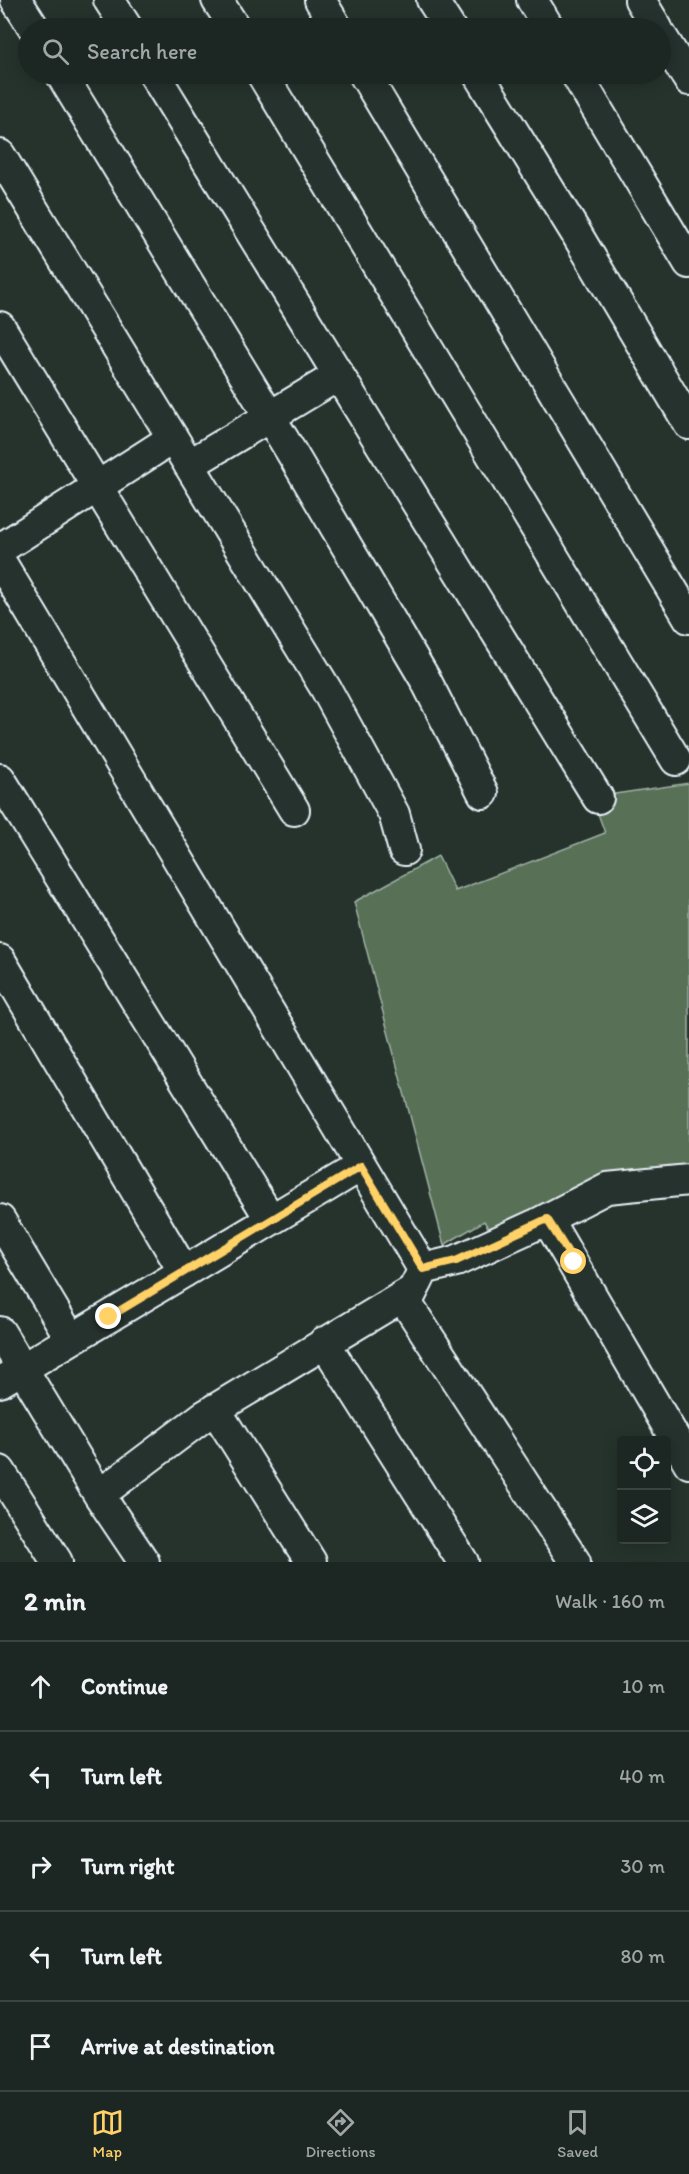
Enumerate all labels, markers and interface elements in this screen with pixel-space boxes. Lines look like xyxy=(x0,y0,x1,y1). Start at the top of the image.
search box xyxy=(18,18,671,84)
icon: search xyxy=(39,35,72,68)
text: Search here xyxy=(87,38,197,65)
route start xyxy=(560,1248,586,1274)
route end xyxy=(95,1303,121,1329)
map controls xyxy=(617,1436,671,1544)
button: locate xyxy=(617,1436,671,1490)
button: layers xyxy=(617,1490,671,1544)
text: 2 min xyxy=(24,1585,86,1617)
text: Walk · 160 m xyxy=(555,1589,665,1613)
icon: ahead xyxy=(24,1670,57,1703)
text: Continue xyxy=(81,1673,168,1700)
text: 10 m xyxy=(622,1674,665,1698)
icon: left xyxy=(24,1760,57,1793)
text: Turn left xyxy=(81,1763,162,1790)
text: 40 m xyxy=(619,1764,665,1788)
icon: right xyxy=(24,1850,57,1883)
text: Turn right xyxy=(81,1853,175,1880)
text: 30 m xyxy=(620,1854,665,1878)
icon: left xyxy=(24,1940,57,1973)
text: Turn left xyxy=(81,1943,162,1970)
text: 80 m xyxy=(620,1944,665,1968)
icon: arrive xyxy=(24,2030,57,2063)
text: Arrive at destination xyxy=(81,2033,275,2060)
tab: Map xyxy=(91,2106,124,2161)
tab: Directions xyxy=(305,2106,376,2161)
tab: Saved xyxy=(557,2106,598,2161)

